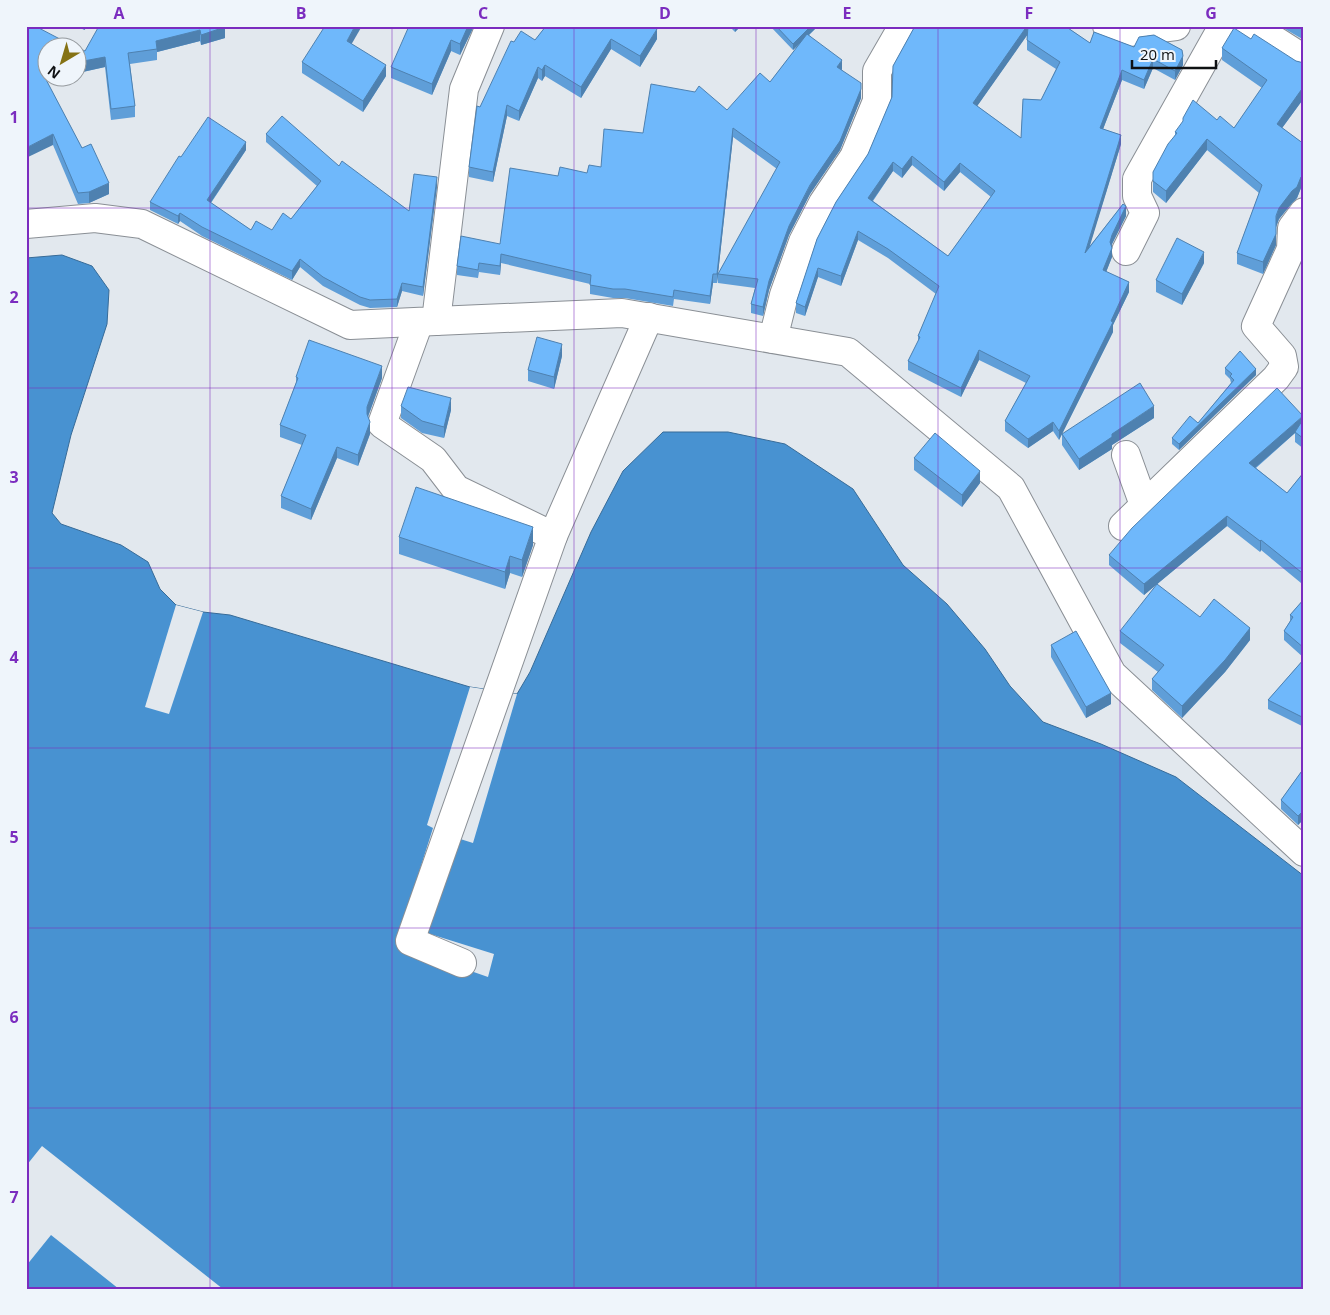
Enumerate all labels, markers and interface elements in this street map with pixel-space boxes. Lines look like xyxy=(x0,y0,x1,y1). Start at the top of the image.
text: A xyxy=(113,2,125,24)
text: B xyxy=(296,2,306,24)
text: C xyxy=(478,2,488,24)
text: D xyxy=(659,2,671,24)
text: E xyxy=(843,2,852,24)
text: F xyxy=(1025,2,1033,24)
text: G xyxy=(1205,2,1217,24)
north arrow xyxy=(38,38,88,88)
scale bar xyxy=(1132,38,1216,70)
text: 20 m xyxy=(1140,44,1175,64)
text: N xyxy=(43,62,64,84)
text: 1 xyxy=(9,106,19,128)
text: 2 xyxy=(9,286,19,308)
text: 3 xyxy=(9,466,19,488)
text: 4 xyxy=(9,646,19,668)
text: 5 xyxy=(9,826,19,848)
text: 6 xyxy=(9,1006,19,1028)
text: 7 xyxy=(9,1186,19,1208)

